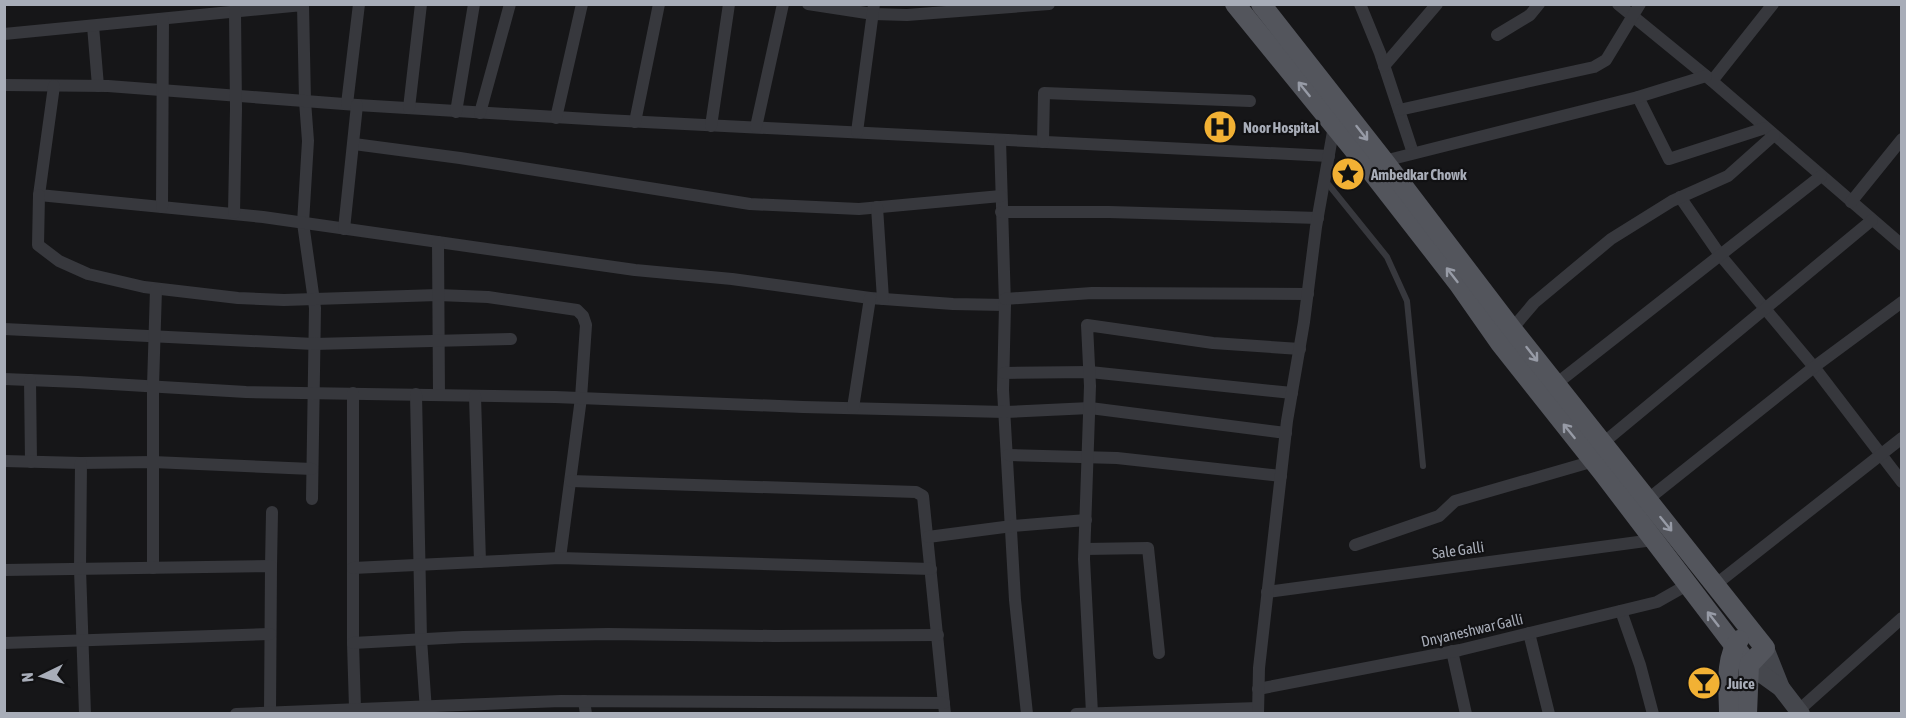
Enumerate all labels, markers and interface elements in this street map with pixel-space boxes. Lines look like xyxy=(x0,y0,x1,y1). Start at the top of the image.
one-way arrow xyxy=(1298,82,1311,98)
hospital icon: Noor Hospital xyxy=(1202,109,1238,145)
place label: Noor Hospital xyxy=(1243,119,1320,136)
one-way arrow xyxy=(1356,124,1369,140)
place icon: Ambedkar Chowk xyxy=(1330,156,1366,192)
place label: Ambedkar Chowk xyxy=(1370,166,1467,183)
one-way arrow xyxy=(1446,267,1459,283)
one-way arrow xyxy=(1526,346,1539,362)
one-way arrow xyxy=(1562,424,1576,439)
one-way arrow xyxy=(1659,515,1672,531)
street label: Sale Galli xyxy=(1431,538,1485,562)
street label: Dnyaneshwar Galli xyxy=(1419,610,1525,650)
one-way arrow xyxy=(1707,611,1720,627)
north arrow xyxy=(12,646,72,706)
bar icon: Juice xyxy=(1686,665,1722,701)
text: N xyxy=(18,672,36,683)
place label: Juice xyxy=(1726,675,1755,692)

